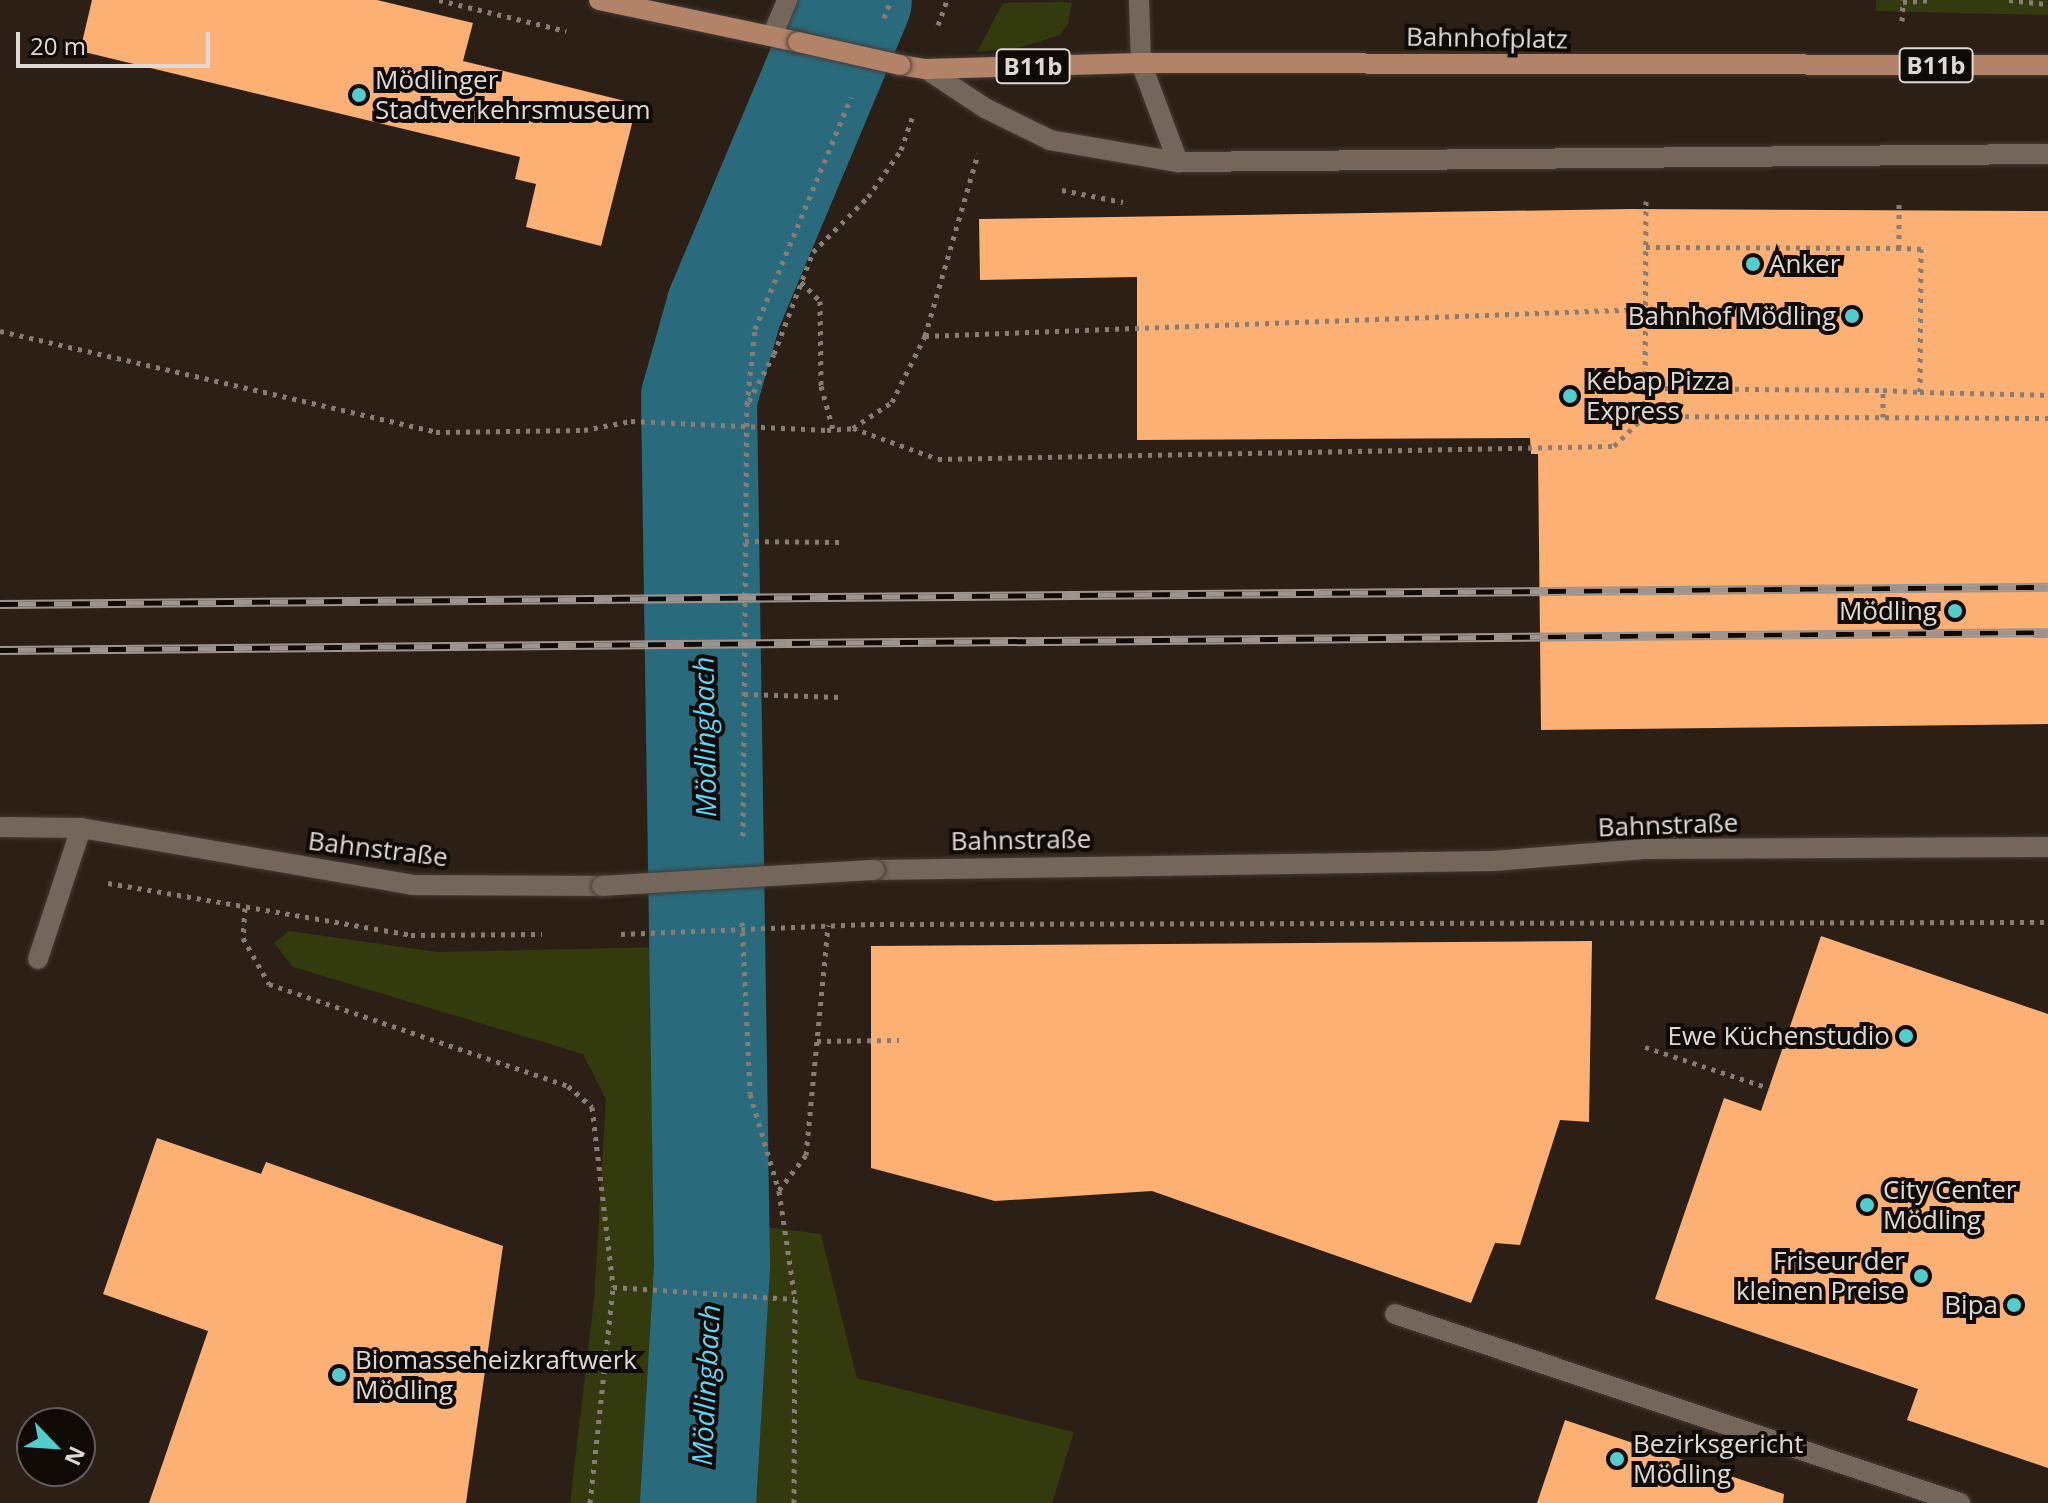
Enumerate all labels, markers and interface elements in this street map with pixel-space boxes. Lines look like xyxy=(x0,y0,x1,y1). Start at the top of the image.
scale bar xyxy=(20,16,214,66)
street label: Bahnhofplatz xyxy=(1406,21,1568,55)
text: 20 m xyxy=(30,29,86,62)
road number: B11b xyxy=(1898,45,1974,85)
road number: B11b xyxy=(995,46,1071,86)
place label: Mödlinger Stadtverkehrsmuseum xyxy=(375,64,651,126)
marker: Mödlinger Stadtverkehrsmuseum xyxy=(350,86,368,104)
place label: Anker xyxy=(1769,248,1840,280)
marker: Anker xyxy=(1744,255,1762,273)
place label: Bahnhof Mödling xyxy=(1628,300,1836,332)
marker: Bahnhof Mödling xyxy=(1843,307,1861,325)
place label: Kebap Pizza Express xyxy=(1586,365,1731,426)
marker: Kebap Pizza Express xyxy=(1561,387,1579,405)
place label: Mödling xyxy=(1839,595,1937,627)
marker: Mödling xyxy=(1944,600,1966,622)
water label: Mödlingbach xyxy=(686,656,722,818)
street label: Bahnstraße xyxy=(1597,807,1739,843)
street label: Bahnstraße xyxy=(950,823,1092,857)
street label: Bahnstraße xyxy=(306,825,450,873)
place label: Ewe Küchenstudio xyxy=(1668,1020,1890,1052)
marker: Ewe Küchenstudio xyxy=(1897,1027,1915,1045)
place label: City Center Mödling xyxy=(1883,1174,2016,1236)
marker: City Center Mödling xyxy=(1858,1196,1876,1214)
place label: Friseur der kleinen Preise xyxy=(1736,1245,1905,1306)
marker: Friseur der kleinen Preise xyxy=(1912,1267,1930,1285)
place label: Bipa xyxy=(1944,1289,1998,1321)
marker: Bipa xyxy=(2005,1296,2023,1314)
water label: Mödlingbach xyxy=(684,1304,726,1466)
place label: Biomasseheizkraftwerk Mödling xyxy=(355,1344,637,1406)
marker: Biomasseheizkraftwerk Mödling xyxy=(330,1366,348,1384)
north arrow xyxy=(16,1407,96,1487)
place label: Bezirksgericht Mödling xyxy=(1633,1428,1803,1490)
text: N xyxy=(59,1442,93,1471)
marker: Bezirksgericht Mödling xyxy=(1608,1450,1626,1468)

